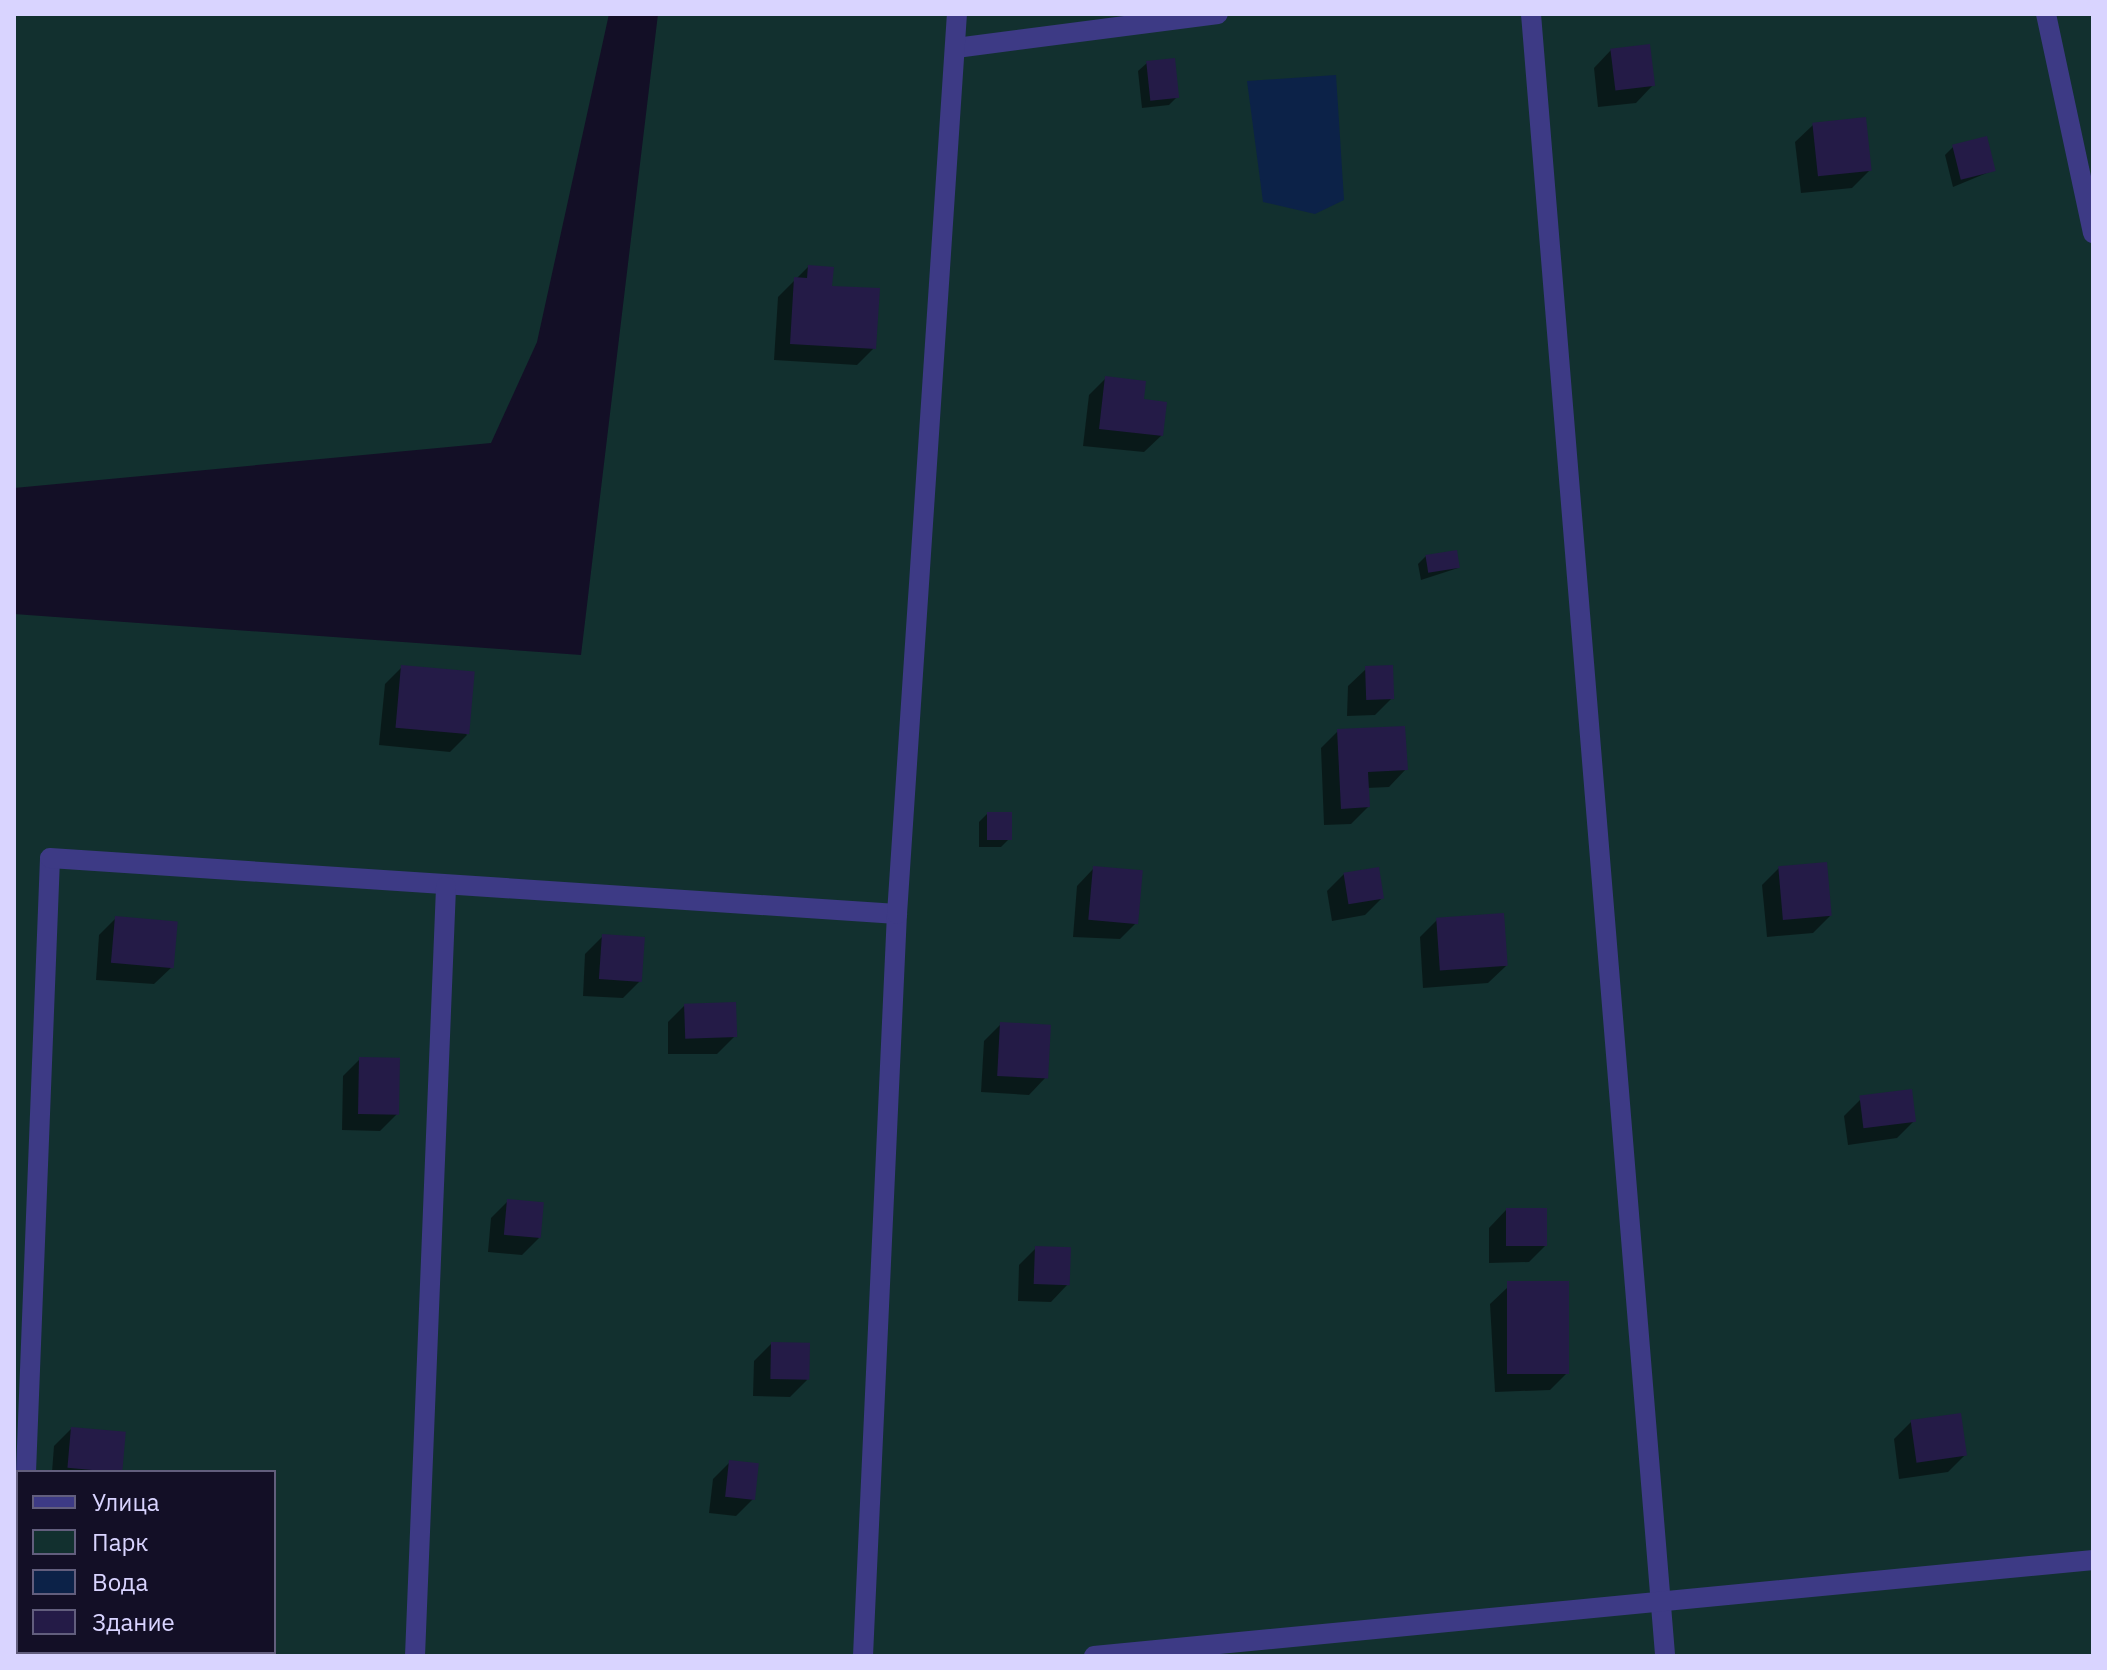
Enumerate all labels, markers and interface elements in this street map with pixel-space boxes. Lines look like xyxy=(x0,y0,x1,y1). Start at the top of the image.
legend xyxy=(16,1470,276,1654)
text: Улица xyxy=(92,1486,160,1518)
text: Парк xyxy=(92,1526,149,1558)
text: Вода xyxy=(92,1566,148,1598)
text: Здание xyxy=(92,1606,175,1638)

